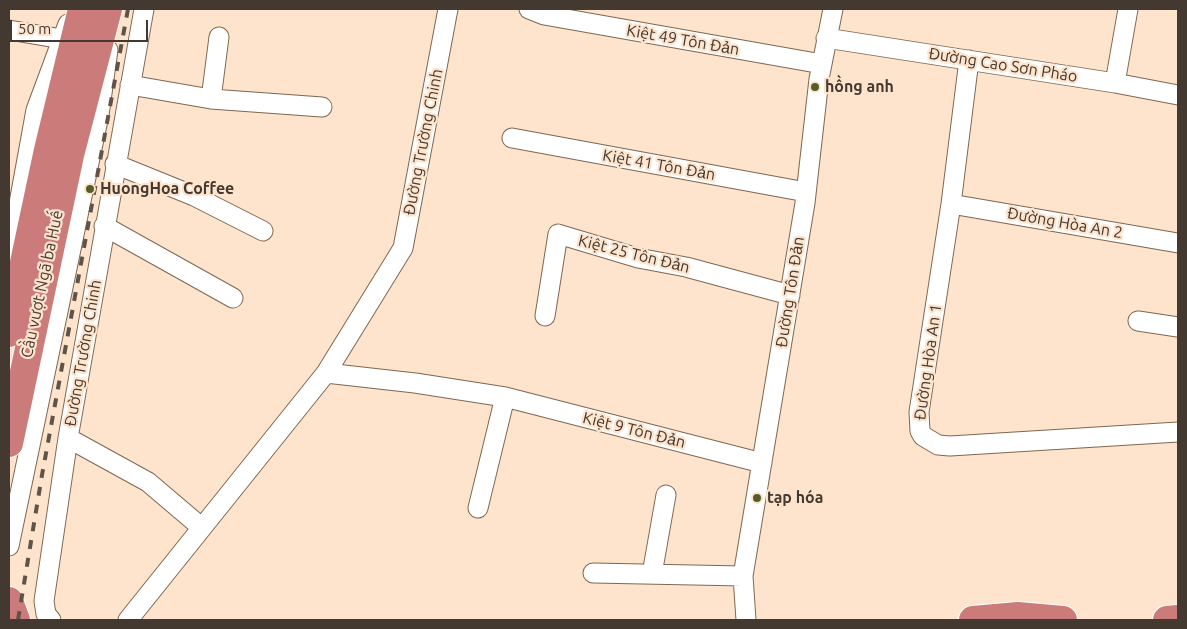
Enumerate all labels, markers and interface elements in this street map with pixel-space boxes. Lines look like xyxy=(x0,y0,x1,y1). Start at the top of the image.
scale bar xyxy=(12,10,150,42)
text: 50 m xyxy=(18,20,51,37)
street label: Kiệt 49 Tôn Đản xyxy=(625,21,741,59)
street label: Đường Cao Sơn Pháo xyxy=(927,44,1079,86)
street label: Đường Trường Chinh xyxy=(399,67,447,217)
place label: hồng anh xyxy=(825,77,894,97)
marker: hồng anh xyxy=(809,81,821,93)
street label: Kiệt 41 Tôn Đản xyxy=(601,146,717,184)
place label: HuongHoa Coffee xyxy=(100,179,234,199)
marker: HuongHoa Coffee xyxy=(84,183,96,195)
street label: Đường Hòa An 2 xyxy=(1006,203,1124,243)
street label: Cầu vượt Ngã ba Huế xyxy=(17,208,67,360)
street label: Kiệt 25 Tôn Đản xyxy=(576,231,692,277)
street label: Đường Tôn Đản xyxy=(772,235,808,349)
street label: Đường Trường Chinh xyxy=(61,278,105,428)
street label: Đường Hòa An 1 xyxy=(910,303,946,421)
street label: Kiệt 9 Tôn Đản xyxy=(581,408,687,452)
place label: tạp hóa xyxy=(767,488,823,508)
marker: tạp hóa xyxy=(751,492,763,504)

